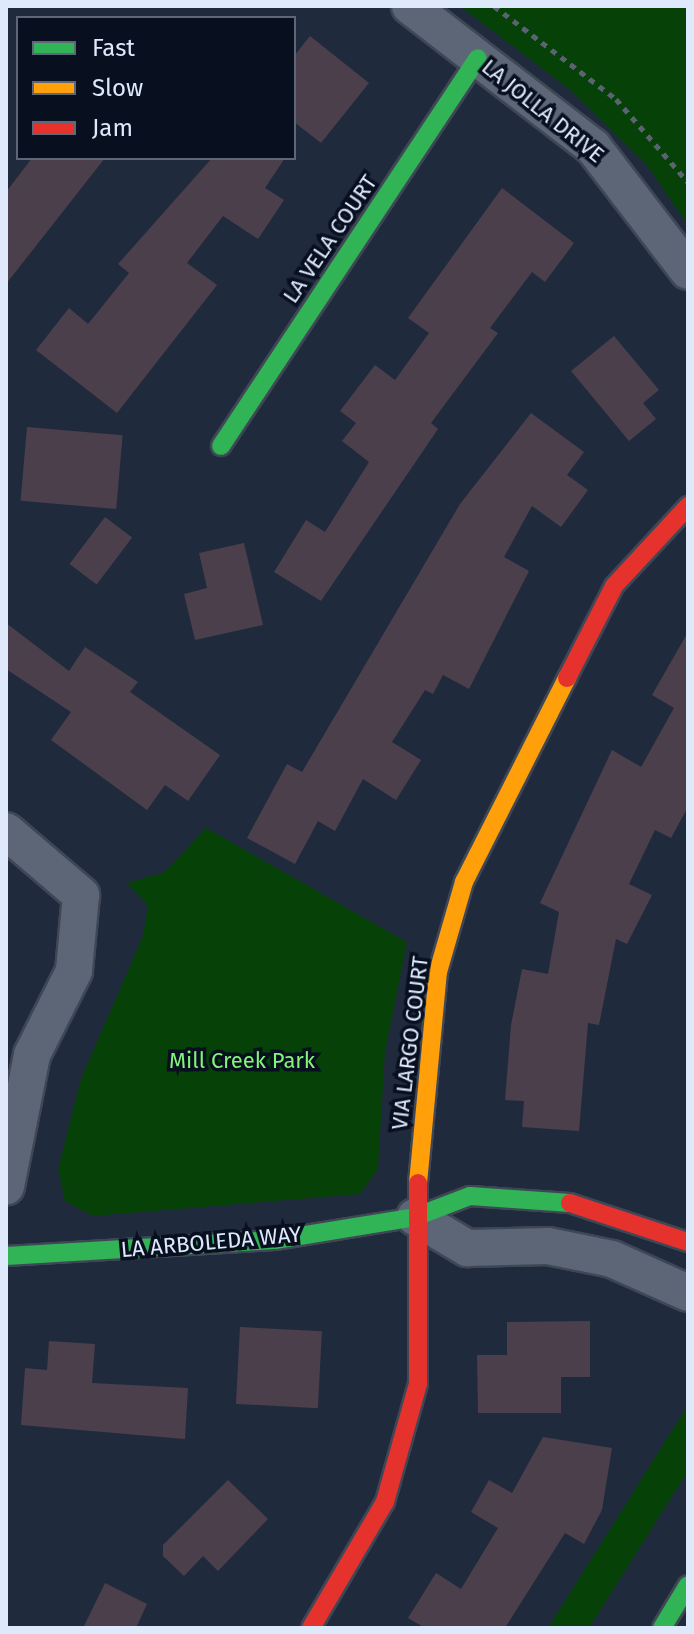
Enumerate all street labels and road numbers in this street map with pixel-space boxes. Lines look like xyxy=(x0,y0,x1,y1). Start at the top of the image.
street label: LA JOLLA DRIVE xyxy=(477,54,609,168)
street label: LA VELA COURT xyxy=(277,170,383,308)
street label: VIA LARGO COURT xyxy=(386,955,434,1131)
street label: LA ARBOLEDA WAY xyxy=(120,1221,302,1263)

